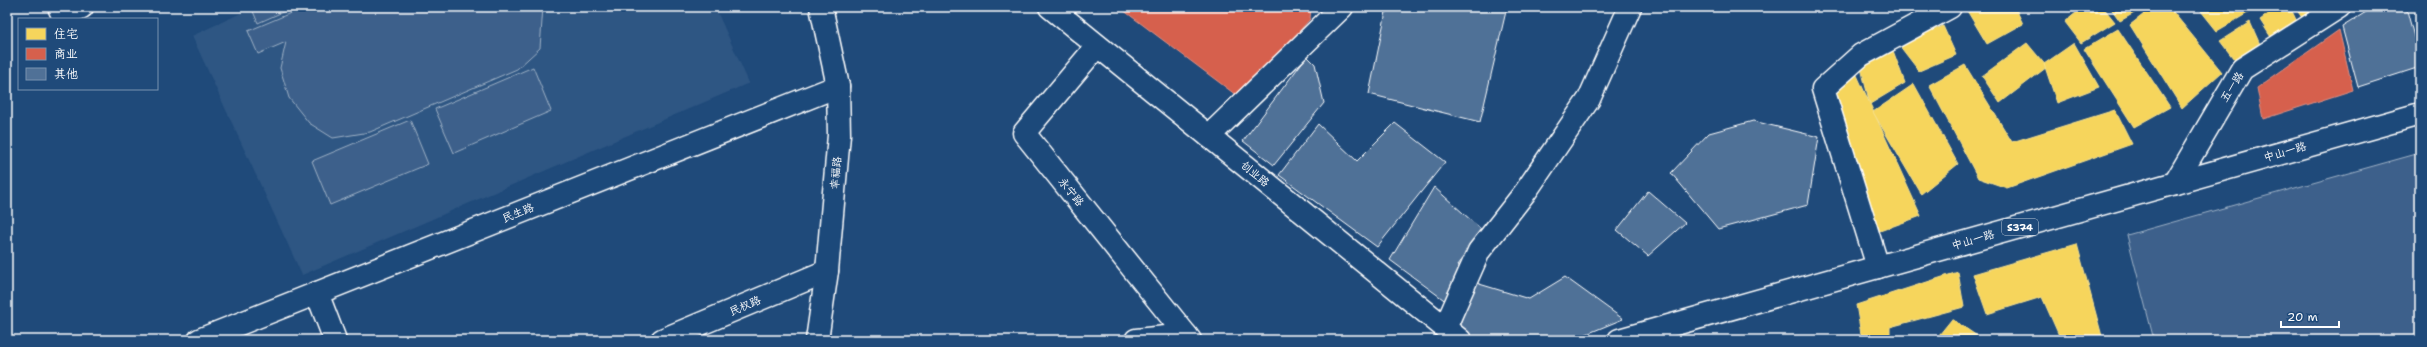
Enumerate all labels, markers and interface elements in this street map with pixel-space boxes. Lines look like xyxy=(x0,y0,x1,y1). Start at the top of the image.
legend xyxy=(18,18,158,90)
text: 住宅 xyxy=(54,26,78,42)
text: 商业 xyxy=(54,46,78,62)
text: 其他 xyxy=(54,66,78,82)
street label: 五一路 xyxy=(2217,69,2247,105)
street label: 中山一路 xyxy=(2262,139,2308,165)
street label: 幸福路 xyxy=(827,156,845,190)
street label: 创业路 xyxy=(1237,158,1273,190)
street label: 永宁路 xyxy=(1055,174,1087,210)
street label: 民生路 xyxy=(500,200,536,226)
road number: S374 xyxy=(2002,219,2038,235)
street label: 中山一路 xyxy=(1950,227,1996,253)
street label: 民权路 xyxy=(727,293,763,319)
scale bar xyxy=(2281,303,2339,329)
text: 20 m xyxy=(2287,309,2318,325)

